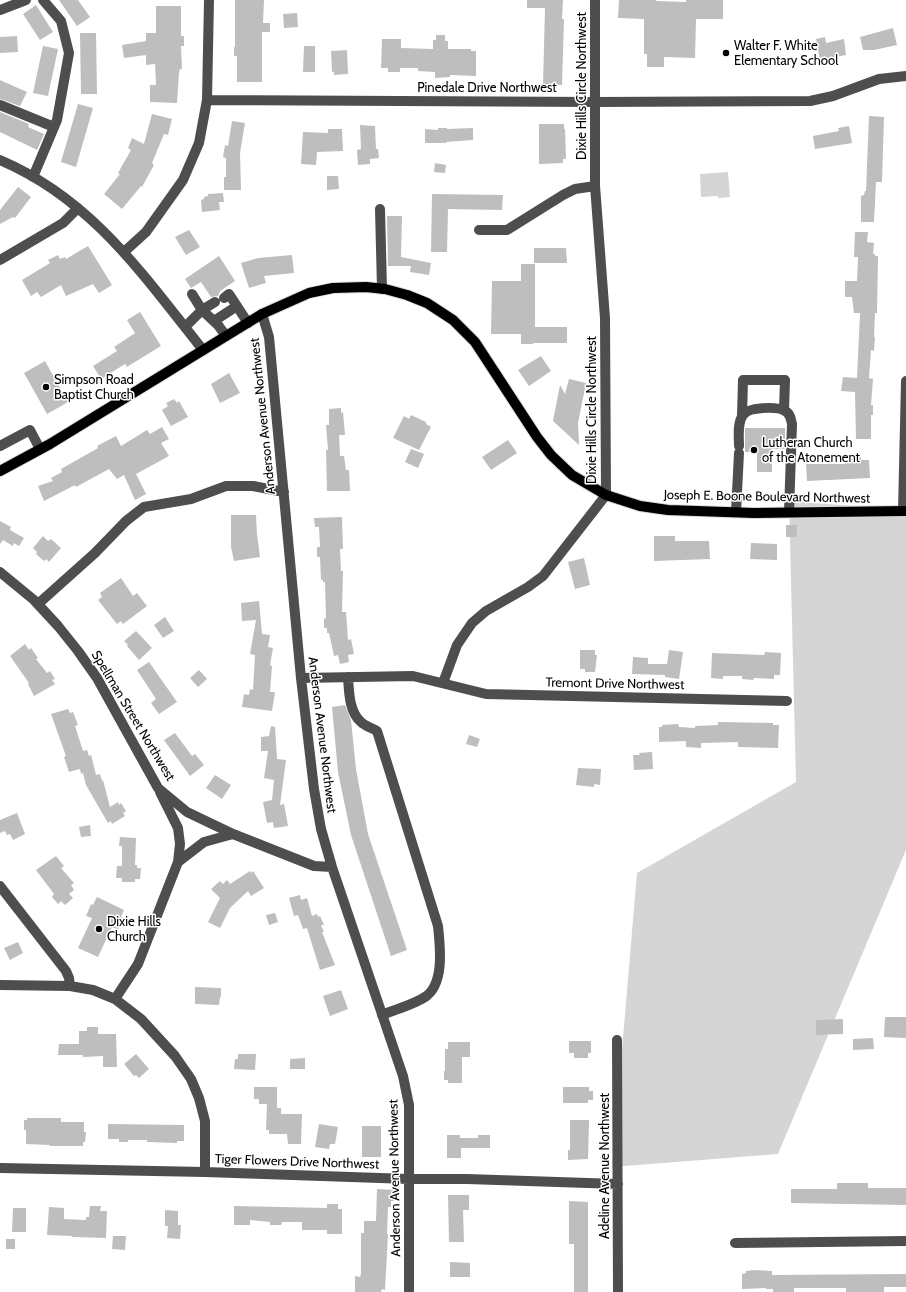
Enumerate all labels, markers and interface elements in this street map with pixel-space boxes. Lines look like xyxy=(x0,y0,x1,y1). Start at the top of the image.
street label: Dixie Hills Circle Northwest xyxy=(574,12,590,160)
place label: Walter F. White Elementary School xyxy=(734,38,838,69)
marker: Walter F. White Elementary School xyxy=(721,48,731,58)
street label: Pinedale Drive Northwest xyxy=(417,80,557,96)
street label: Dixie Hills Circle Northwest xyxy=(584,336,600,484)
street label: Anderson Avenue Northwest xyxy=(247,337,279,495)
place label: Simpson Road Baptist Church xyxy=(54,372,134,403)
marker: Simpson Road Baptist Church xyxy=(41,382,51,392)
place label: Lutheran Church of the Atonement xyxy=(762,435,860,466)
marker: Lutheran Church of the Atonement xyxy=(749,445,759,455)
street label: Joseph E. Boone Boulevard Northwest xyxy=(664,487,870,507)
street label: Spellman Street Northwest xyxy=(88,648,178,784)
street label: Anderson Avenue Northwest xyxy=(305,656,339,814)
street label: Tremont Drive Northwest xyxy=(545,675,685,693)
place label: Dixie Hills Church xyxy=(107,914,161,945)
marker: Dixie Hills Church xyxy=(94,924,104,934)
street label: Adeline Avenue Northwest xyxy=(597,1093,613,1239)
street label: Anderson Avenue Northwest xyxy=(386,1099,404,1257)
street label: Tiger Flowers Drive Northwest xyxy=(215,1151,379,1173)

